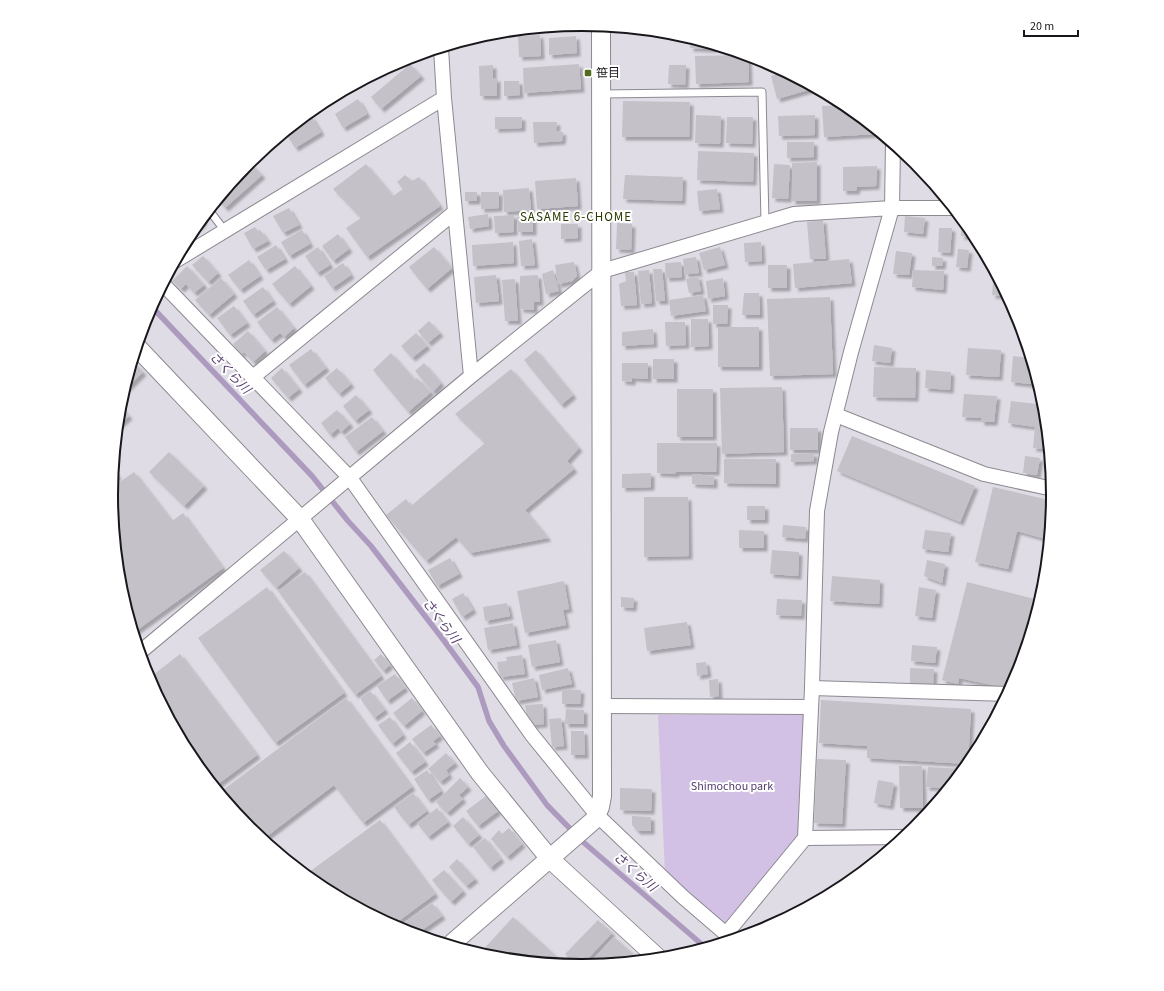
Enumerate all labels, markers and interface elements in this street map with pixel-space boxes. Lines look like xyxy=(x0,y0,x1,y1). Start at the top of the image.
scale bar xyxy=(1024,12,1078,38)
text: 20 m xyxy=(1030,18,1054,35)
place label: 笹目 xyxy=(596,65,620,82)
marker: 笹目 xyxy=(583,68,593,78)
district label: SASAME 6-CHOME xyxy=(520,208,632,226)
water label: さくら川 xyxy=(205,348,256,399)
water label: さくら川 xyxy=(418,595,465,649)
park label: Shimochou park xyxy=(691,778,773,795)
water label: さくら川 xyxy=(609,848,662,897)

